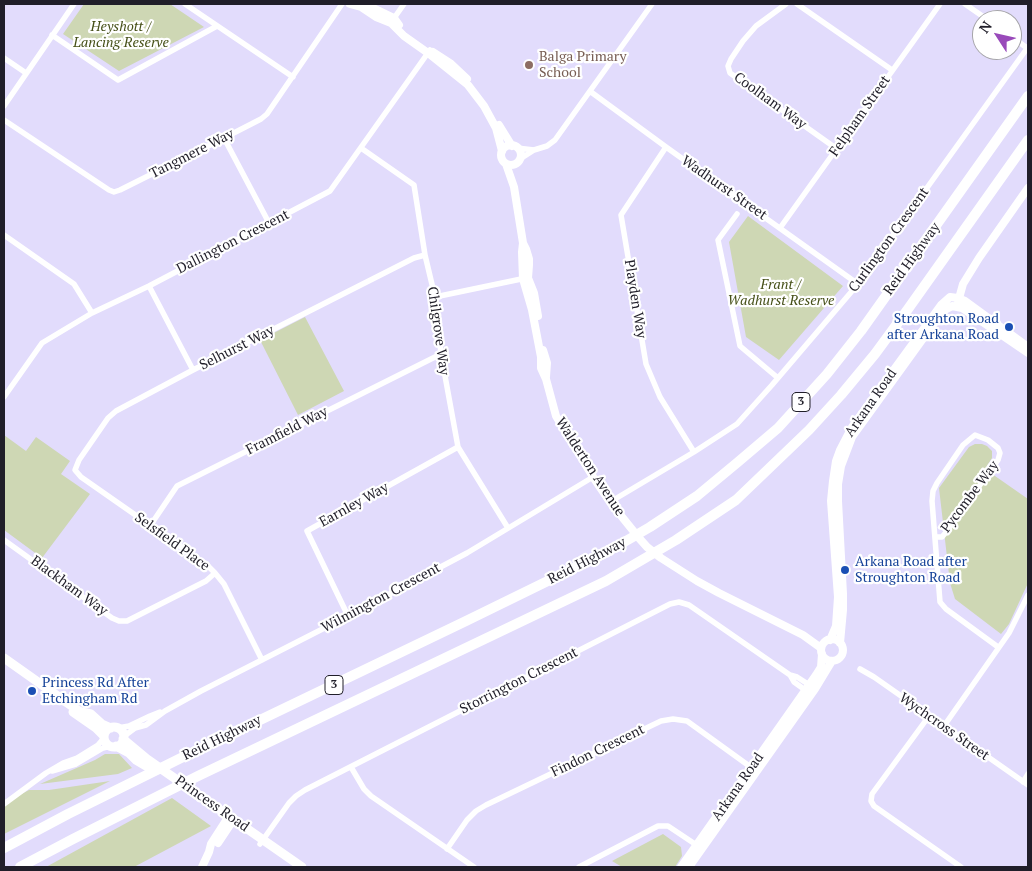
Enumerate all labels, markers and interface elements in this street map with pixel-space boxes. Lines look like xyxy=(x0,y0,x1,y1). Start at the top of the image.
north arrow xyxy=(972,10,1022,60)
text: N xyxy=(974,17,996,36)
park label: Heyshott / Lancing Reserve xyxy=(73,19,169,52)
place label: Balga Primary School xyxy=(539,49,626,82)
marker: Balga Primary School xyxy=(523,59,535,71)
street label: Coolham Way xyxy=(730,69,810,133)
street label: Felpham Street xyxy=(826,72,894,160)
street label: Tangmere Way xyxy=(147,126,237,182)
street label: Wadhurst Street xyxy=(678,152,770,224)
street label: Curlington Crescent xyxy=(845,184,933,296)
street label: Dallington Crescent xyxy=(174,206,292,278)
street label: Reid Highway xyxy=(880,220,944,298)
street label: Playden Way xyxy=(620,258,650,340)
park label: Frant / Wadhurst Reserve xyxy=(728,277,834,310)
street label: Chilgrove Way xyxy=(423,286,453,376)
place label: Stroughton Road after Arkana Road xyxy=(887,311,999,344)
marker: Stroughton Road after Arkana Road xyxy=(1003,321,1015,333)
street label: Selhurst Way xyxy=(197,322,277,374)
street label: Arkana Road xyxy=(841,366,901,440)
road number: 3 xyxy=(792,392,810,412)
street label: Framfield Way xyxy=(243,403,331,459)
street label: Walderton Avenue xyxy=(552,415,628,519)
street label: Pycombe Way xyxy=(938,458,1002,536)
street label: Earnley Way xyxy=(316,479,392,531)
street label: Selsfield Place xyxy=(131,509,213,575)
street label: Reid Highway xyxy=(545,534,629,588)
street label: Blackham Way xyxy=(27,553,111,619)
place label: Arkana Road after Stroughton Road xyxy=(855,554,967,586)
street label: Wilmington Crescent xyxy=(319,559,443,637)
marker: Arkana Road after Stroughton Road xyxy=(839,564,851,576)
street label: Storrington Crescent xyxy=(457,644,581,718)
place label: Princess Rd After Etchingham Rd xyxy=(42,675,149,708)
road number: 3 xyxy=(325,676,343,694)
marker: Princess Rd After Etchingham Rd xyxy=(26,685,38,697)
street label: Wychcross Street xyxy=(896,690,992,764)
street label: Reid Highway xyxy=(180,712,264,764)
street label: Findon Crescent xyxy=(549,721,647,781)
street label: Arkana Road xyxy=(708,750,768,824)
street label: Princess Road xyxy=(172,772,252,836)

